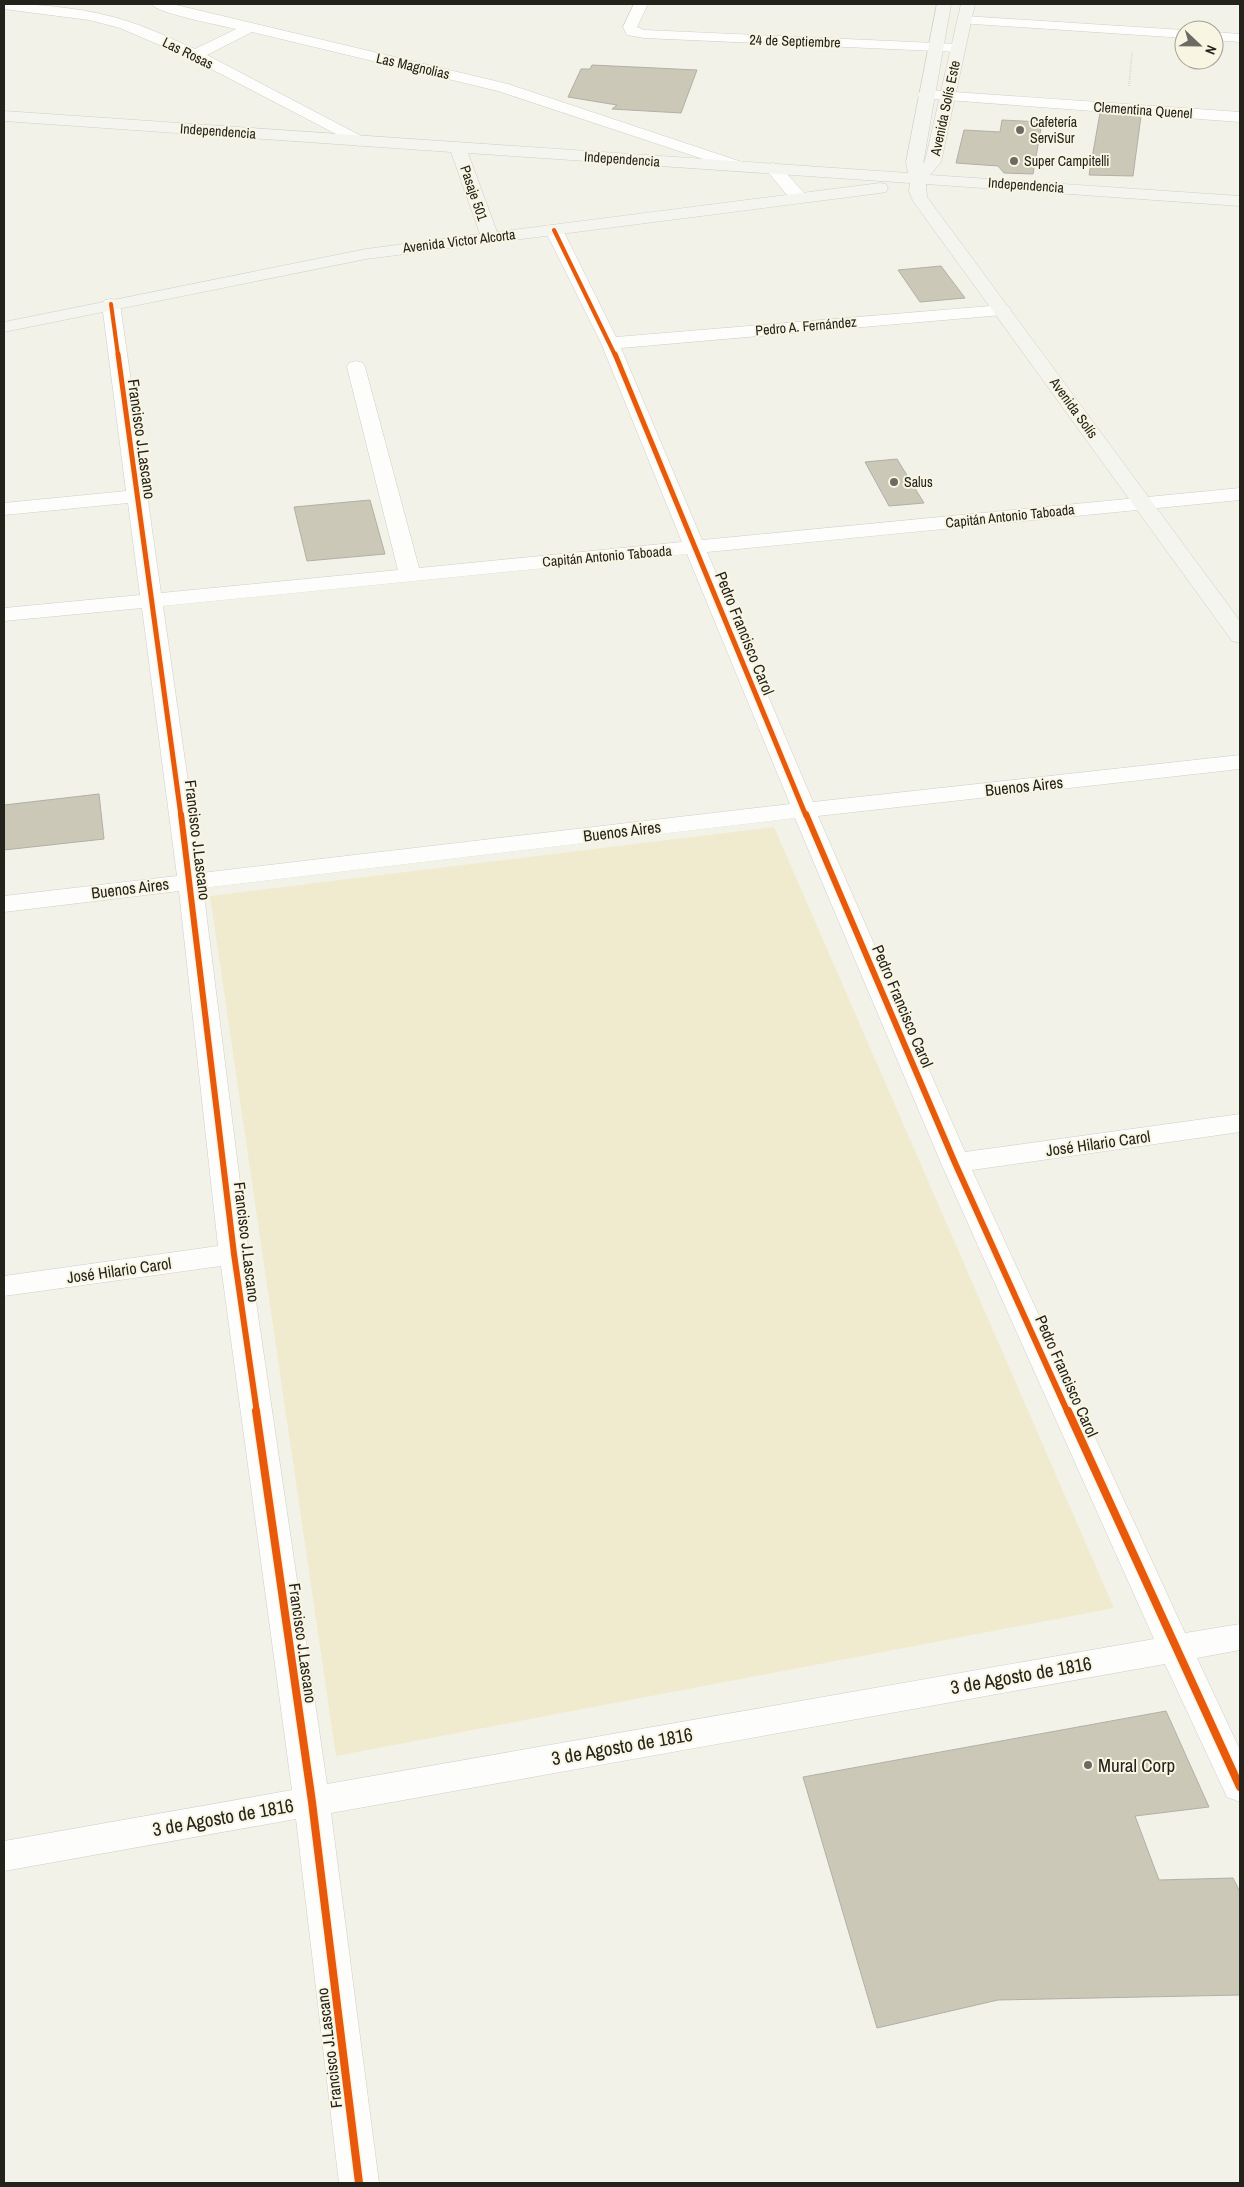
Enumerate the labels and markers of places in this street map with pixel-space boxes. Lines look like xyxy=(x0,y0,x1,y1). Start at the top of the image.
place label: Cafetería ServiSur xyxy=(1030,113,1078,147)
marker: Cafetería ServiSur xyxy=(1014,124,1026,136)
place label: Super Campitelli xyxy=(1024,152,1110,170)
marker: Super Campitelli xyxy=(1008,155,1020,167)
place label: Salus xyxy=(904,473,933,491)
marker: Salus xyxy=(888,476,900,488)
place label: Mural Corp xyxy=(1098,1752,1175,1778)
marker: Mural Corp xyxy=(1082,1759,1094,1771)

